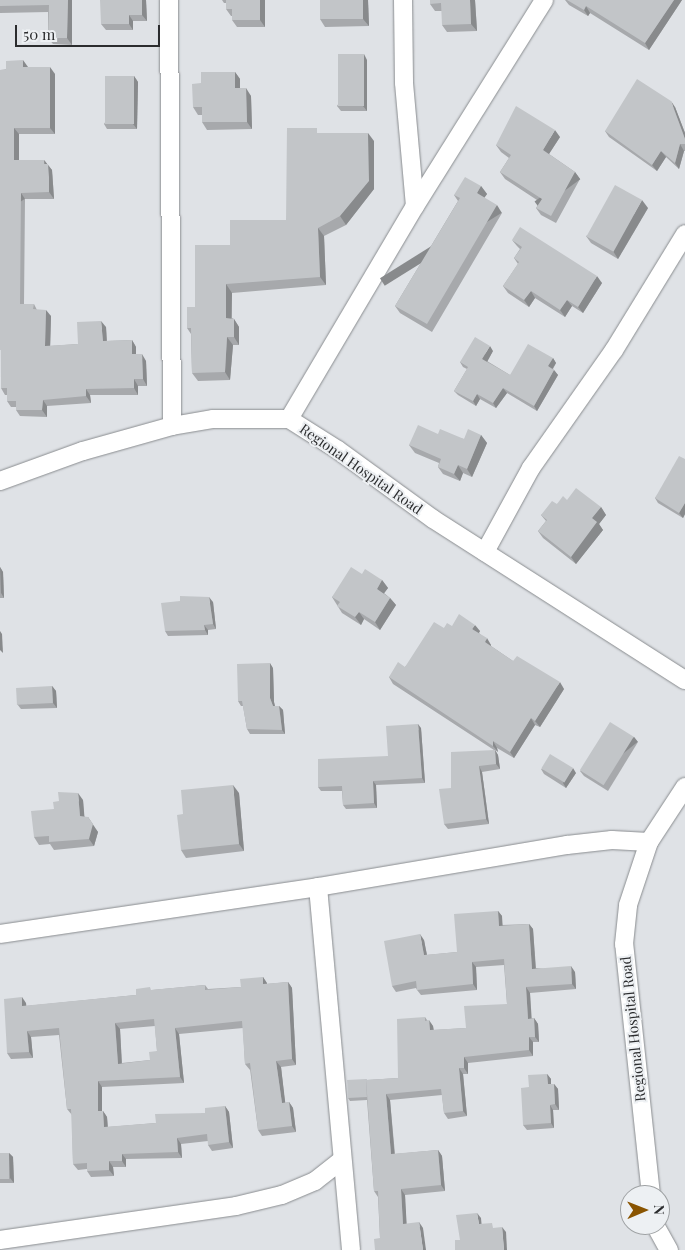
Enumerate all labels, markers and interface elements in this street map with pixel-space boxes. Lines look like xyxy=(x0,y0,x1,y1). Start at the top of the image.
scale bar xyxy=(18,15,162,47)
text: 50 m xyxy=(23,24,55,44)
street label: Regional Hospital Road xyxy=(296,420,426,518)
street label: Regional Hospital Road xyxy=(617,956,649,1102)
north arrow xyxy=(620,1185,670,1235)
text: N xyxy=(650,1205,669,1215)

